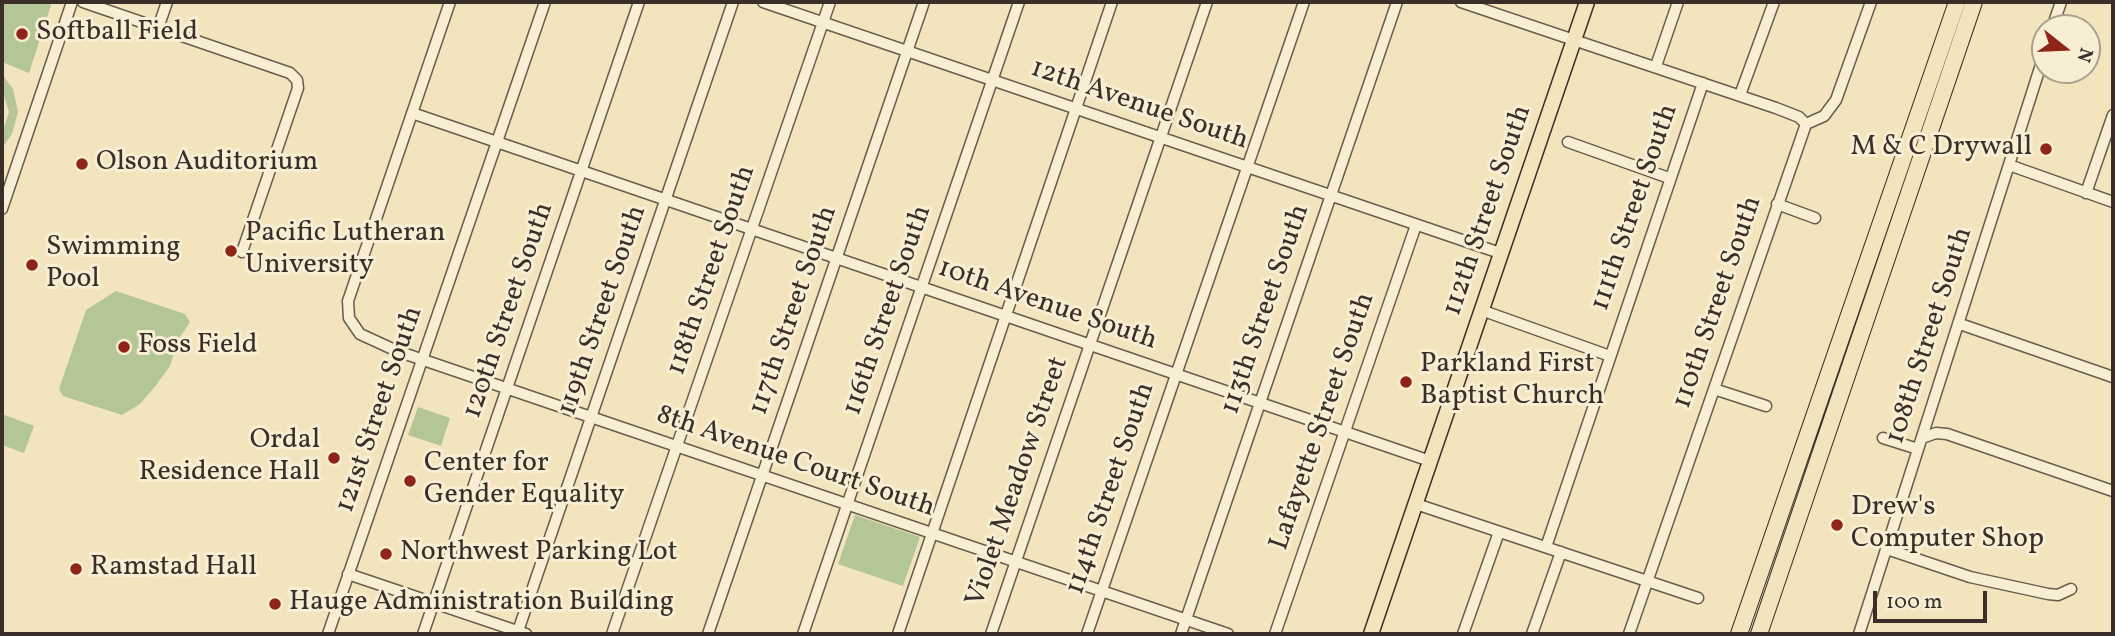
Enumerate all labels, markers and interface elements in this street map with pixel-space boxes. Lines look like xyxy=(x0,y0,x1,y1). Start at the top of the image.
north arrow xyxy=(2031,14,2101,84)
place label: Softball Field xyxy=(36,17,198,51)
marker: Softball Field xyxy=(14,26,30,42)
text: N xyxy=(2070,44,2099,65)
street label: 12th Avenue South xyxy=(1026,53,1252,159)
street label: 111th Street South xyxy=(1585,100,1687,316)
street label: 112th Street South xyxy=(1437,101,1541,321)
place label: M & C Drywall xyxy=(1850,132,2032,166)
marker: M & C Drywall xyxy=(2038,141,2054,157)
place label: Olson Auditorium xyxy=(96,147,318,181)
marker: Olson Auditorium xyxy=(74,156,90,172)
street label: 118th Street South xyxy=(661,162,765,380)
street label: 110th Street South xyxy=(1667,192,1771,414)
street label: 120th Street South xyxy=(457,199,563,423)
street label: 113th Street South xyxy=(1215,201,1319,419)
street label: 119th Street South xyxy=(552,202,656,420)
street label: 117th Street South xyxy=(743,202,847,420)
street label: 116th Street South xyxy=(837,202,941,420)
place label: Pacific Lutheran University xyxy=(245,218,445,284)
street label: 108th Street South xyxy=(1880,223,1982,449)
place label: Swimming Pool xyxy=(46,232,181,298)
marker: Pacific Lutheran University xyxy=(223,243,239,259)
street label: 10th Avenue South xyxy=(933,253,1161,359)
marker: Swimming Pool xyxy=(24,257,40,273)
street label: Lafayette Street South xyxy=(1264,289,1384,555)
street label: 121st Street South xyxy=(330,302,432,518)
place label: Foss Field xyxy=(138,330,258,364)
marker: Foss Field xyxy=(116,339,132,355)
place label: Parkland First Baptist Church xyxy=(1420,349,1604,415)
street label: Violet Meadow Street xyxy=(961,353,1077,611)
marker: Parkland First Baptist Church xyxy=(1398,374,1414,390)
street label: 114th Street South xyxy=(1060,378,1164,600)
street label: 8th Avenue Court South xyxy=(651,400,939,526)
place label: Ordal Residence Hall xyxy=(139,425,320,491)
place label: Center for Gender Equality xyxy=(424,448,624,514)
marker: Ordal Residence Hall xyxy=(326,450,342,466)
marker: Center for Gender Equality xyxy=(402,473,418,489)
place label: Drew's Computer Shop xyxy=(1851,492,2044,558)
marker: Drew's Computer Shop xyxy=(1829,517,1845,533)
place label: Northwest Parking Lot xyxy=(400,537,678,571)
marker: Northwest Parking Lot xyxy=(378,546,394,562)
place label: Ramstad Hall xyxy=(90,552,257,586)
marker: Ramstad Hall xyxy=(68,561,84,577)
scale bar xyxy=(1877,576,1991,620)
place label: Hauge Administration Building xyxy=(289,587,674,621)
text: 100 m xyxy=(1886,588,1943,617)
marker: Hauge Administration Building xyxy=(267,596,283,612)

